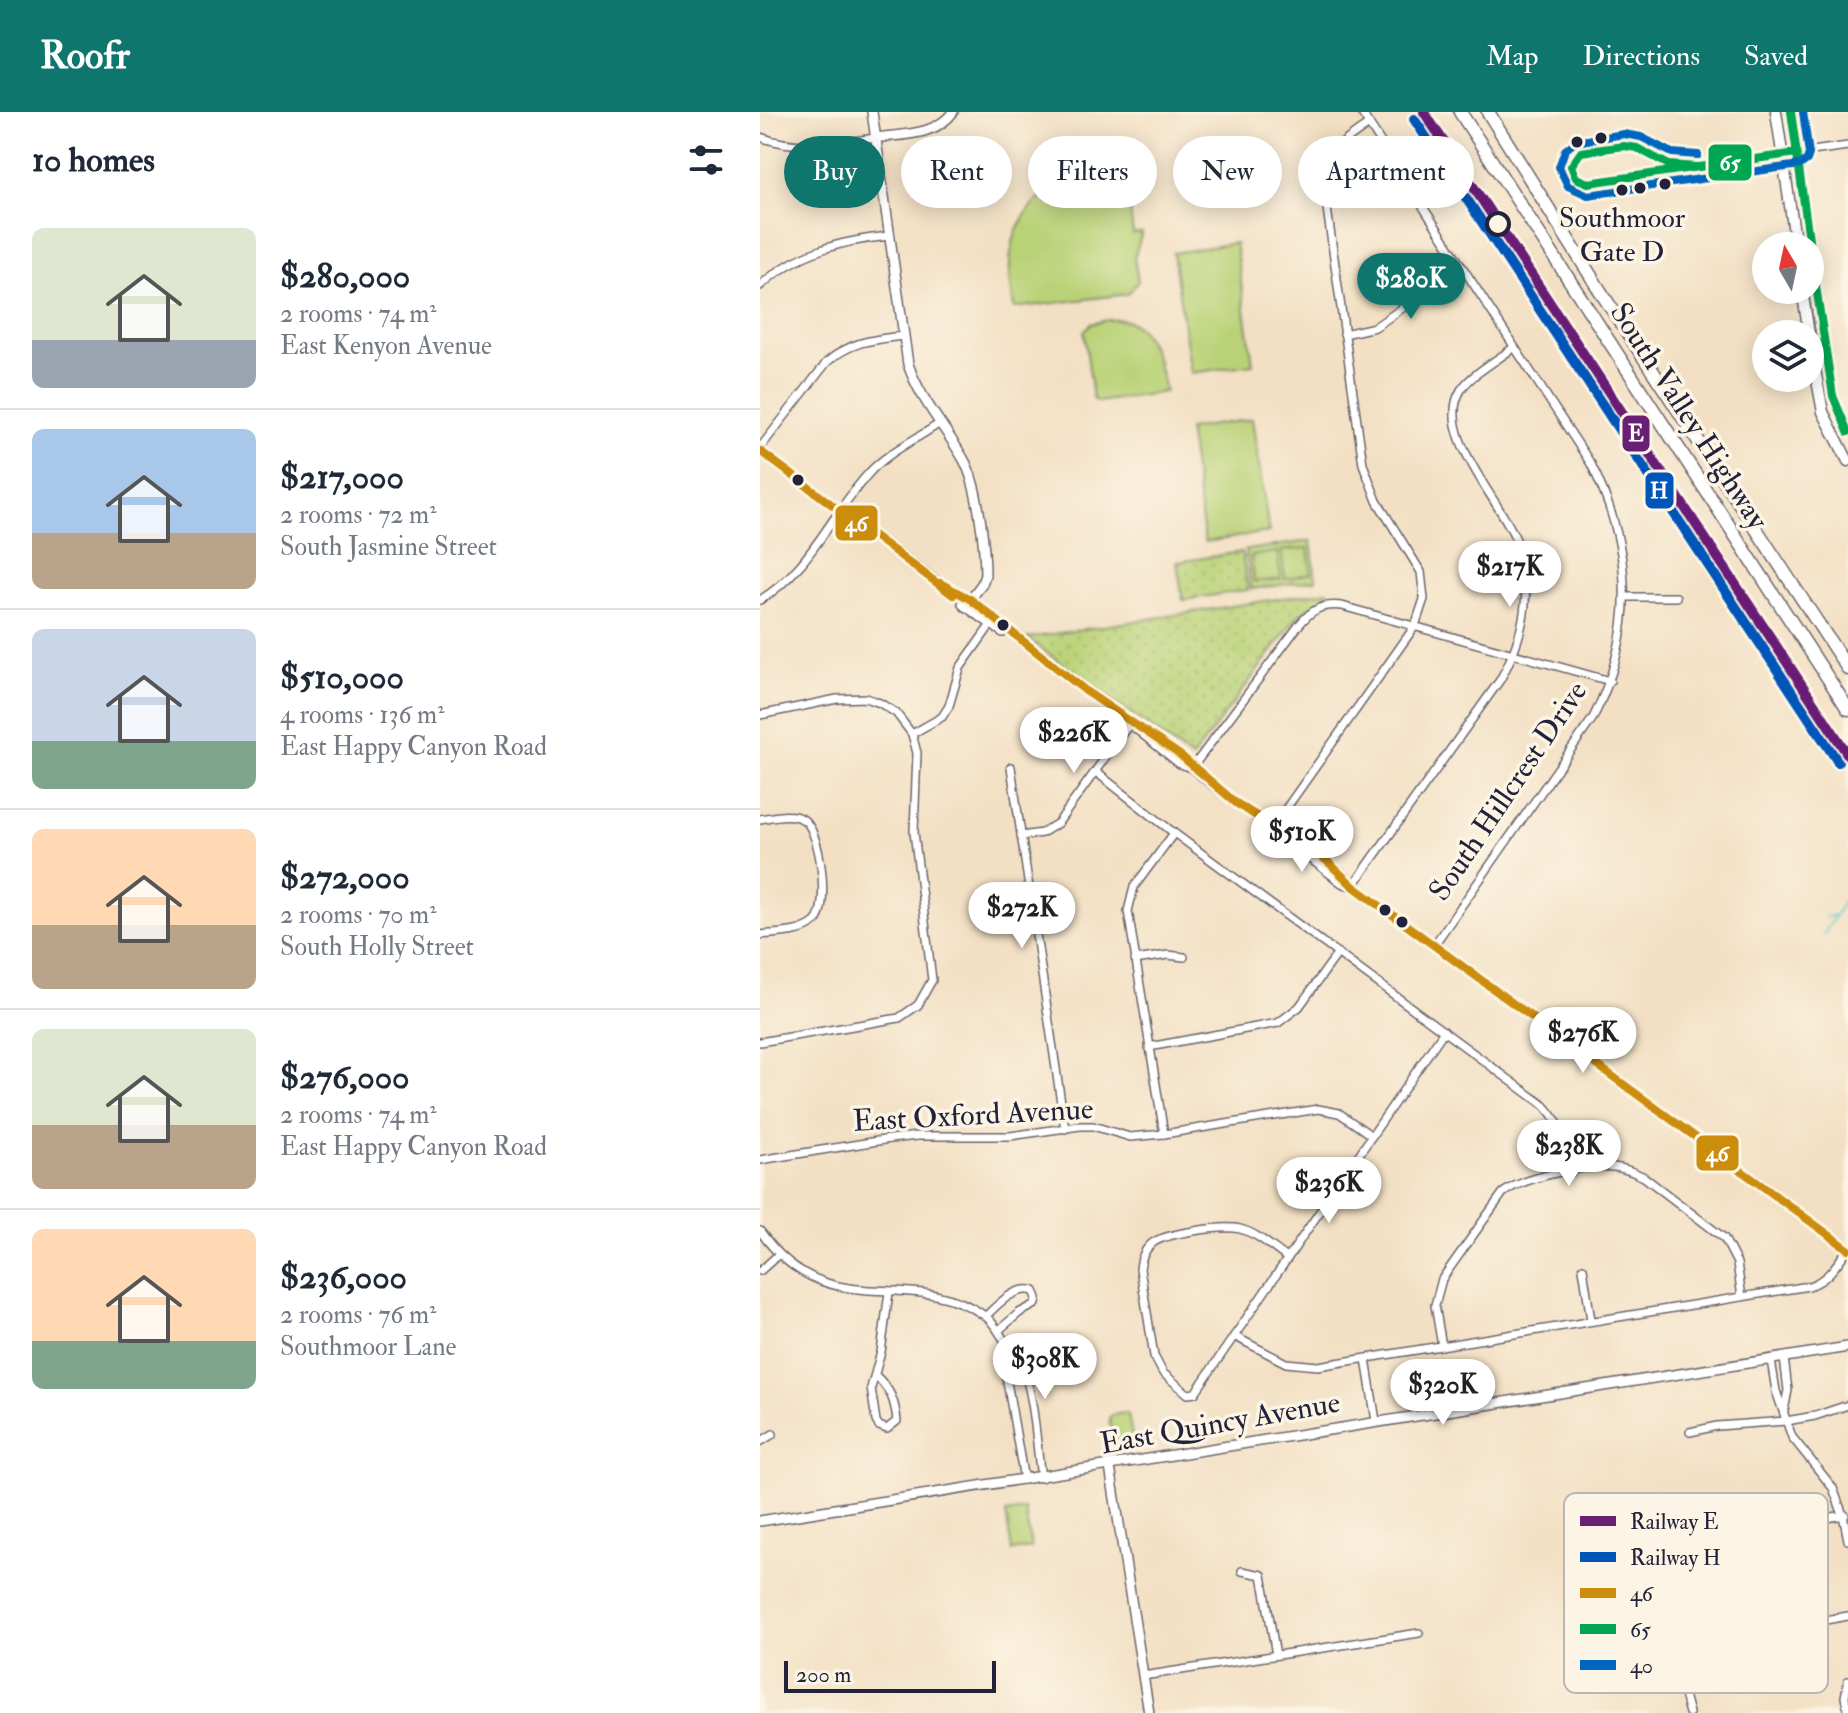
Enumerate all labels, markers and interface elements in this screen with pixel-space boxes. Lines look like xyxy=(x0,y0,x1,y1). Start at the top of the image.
text: Roofr xyxy=(40,32,130,80)
text: Map xyxy=(1486,39,1539,74)
text: Directions xyxy=(1583,39,1700,74)
text: Saved xyxy=(1744,39,1808,74)
unlabelled marker xyxy=(1593,130,1609,146)
unlabelled marker xyxy=(1569,134,1585,150)
chip: Buy xyxy=(784,136,885,208)
chip: Rent xyxy=(901,136,1012,208)
chip: Filters xyxy=(1028,136,1157,208)
chip: New xyxy=(1173,136,1282,208)
chip: Apartment xyxy=(1298,136,1474,208)
icon: filters xyxy=(684,138,728,182)
text: 10 homes xyxy=(32,139,155,182)
line badge: 65 xyxy=(1707,143,1753,182)
text: 65 xyxy=(1720,149,1741,177)
unlabelled marker xyxy=(1657,176,1673,192)
unlabelled marker xyxy=(1632,180,1648,196)
marker: Southmoor Gate D xyxy=(1614,182,1630,198)
place label: Southmoor Gate D xyxy=(1559,201,1686,270)
unlabelled marker xyxy=(1486,212,1510,236)
north arrow xyxy=(1752,232,1824,304)
map controls xyxy=(1752,232,1824,392)
pin: $280K xyxy=(1355,253,1467,321)
text: $280,000 xyxy=(280,255,410,298)
icon: home xyxy=(96,260,192,356)
text: $280K xyxy=(1375,263,1447,295)
street label: South Valley Highway xyxy=(1602,296,1776,536)
text: 2 rooms · 74 m² xyxy=(280,298,437,330)
button: layers xyxy=(1752,320,1824,392)
text: East Kenyon Avenue xyxy=(280,330,492,362)
line badge: E xyxy=(1621,414,1651,453)
text: E xyxy=(1628,420,1644,448)
text: $217,000 xyxy=(280,456,404,499)
icon: home xyxy=(96,461,192,557)
line badge: H xyxy=(1644,471,1675,510)
unlabelled marker xyxy=(790,472,806,488)
text: 2 rooms · 72 m² xyxy=(280,499,437,531)
line badge: 46 xyxy=(834,504,879,542)
text: 46 xyxy=(844,510,869,538)
text: South Jasmine Street xyxy=(280,531,497,563)
pin: $217K xyxy=(1454,541,1566,609)
text: $217K xyxy=(1476,551,1544,583)
unlabelled marker xyxy=(995,617,1011,633)
text: $510,000 xyxy=(280,656,404,699)
icon: home xyxy=(96,661,192,757)
street label: South Hillcrest Drive xyxy=(1421,674,1595,908)
text: 4 rooms · 136 m² xyxy=(280,699,445,731)
pin: $226K xyxy=(1018,707,1130,775)
text: $226K xyxy=(1038,717,1110,749)
text: East Happy Canyon Road xyxy=(280,731,547,763)
pin: $510K xyxy=(1246,806,1358,874)
text: $510K xyxy=(1269,816,1335,848)
text: $272,000 xyxy=(280,856,410,899)
icon: home xyxy=(96,861,192,957)
pin: $272K xyxy=(966,882,1078,950)
text: $272K xyxy=(986,892,1058,924)
text: 2 rooms · 70 m² xyxy=(280,899,437,931)
unlabelled marker xyxy=(1377,902,1393,918)
unlabelled marker xyxy=(1394,914,1410,930)
text: South Holly Street xyxy=(280,931,474,963)
pin: $276K xyxy=(1527,1007,1639,1075)
text: $276K xyxy=(1547,1017,1619,1049)
text: $276,000 xyxy=(280,1056,410,1099)
icon: home xyxy=(96,1061,192,1157)
street label: East Oxford Avenue xyxy=(852,1090,1094,1140)
text: 2 rooms · 74 m² xyxy=(280,1099,437,1131)
pin: $238K xyxy=(1513,1120,1625,1188)
text: $238K xyxy=(1535,1130,1603,1162)
text: East Happy Canyon Road xyxy=(280,1131,547,1163)
line badge: 46 xyxy=(1695,1134,1740,1172)
text: 46 xyxy=(1705,1140,1730,1168)
pin: $236K xyxy=(1273,1157,1385,1225)
text: $236K xyxy=(1294,1167,1364,1199)
text: $236,000 xyxy=(280,1256,407,1299)
icon: home xyxy=(96,1261,192,1357)
text: 2 rooms · 76 m² xyxy=(280,1299,436,1331)
text: Southmoor Lane xyxy=(280,1331,456,1363)
pin: $308K xyxy=(989,1333,1101,1401)
text: $308K xyxy=(1011,1343,1079,1375)
pin: $320K xyxy=(1387,1359,1499,1427)
text: $320K xyxy=(1408,1369,1478,1401)
street label: East Quincy Avenue xyxy=(1097,1384,1343,1462)
legend xyxy=(1564,1493,1828,1693)
text: Railway E xyxy=(1630,1508,1719,1536)
text: Railway H xyxy=(1630,1544,1721,1572)
text: 46 xyxy=(1630,1580,1655,1608)
text: 65 xyxy=(1630,1616,1651,1644)
text: 40 xyxy=(1630,1652,1653,1680)
scale bar xyxy=(784,1657,996,1693)
text: 200 m xyxy=(796,1661,851,1689)

